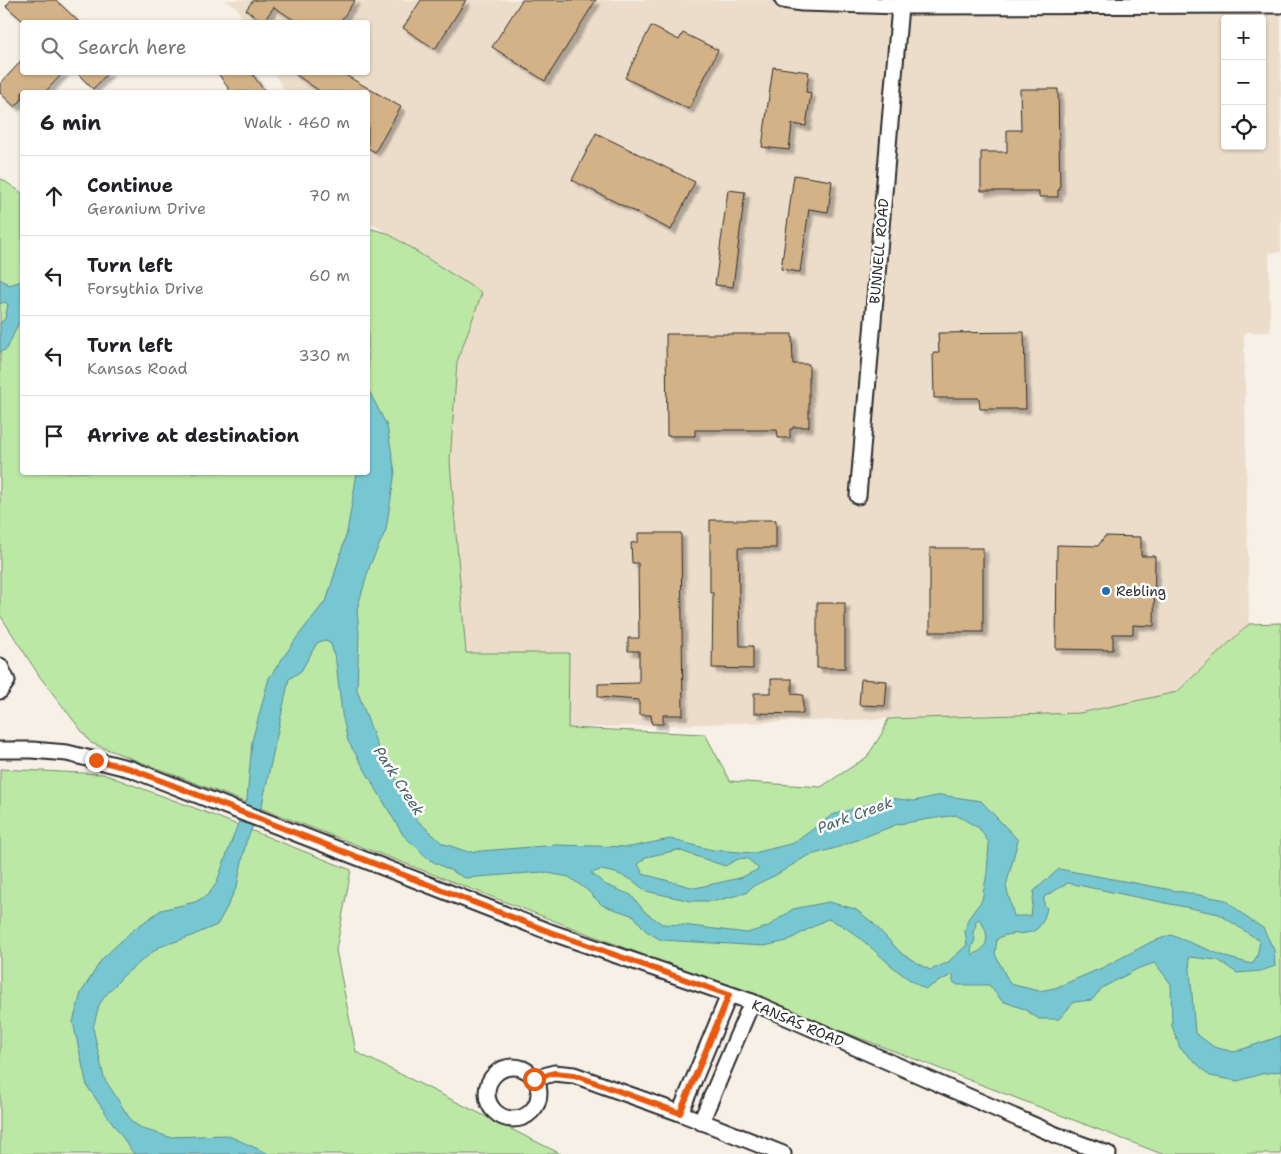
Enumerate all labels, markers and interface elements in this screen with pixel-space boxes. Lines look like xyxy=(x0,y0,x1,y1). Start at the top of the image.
map controls xyxy=(1221,15,1266,150)
button: + xyxy=(1221,15,1266,60)
search box xyxy=(20,20,370,75)
icon: search xyxy=(38,34,66,62)
text: Search here xyxy=(78,35,187,60)
button: − xyxy=(1221,60,1266,105)
button: locate xyxy=(1221,105,1266,150)
text: 6 min xyxy=(40,109,101,137)
text: Walk · 460 m xyxy=(244,112,350,133)
text: Continue xyxy=(87,173,173,198)
icon: ahead xyxy=(40,182,68,210)
text: 70 m xyxy=(309,185,350,206)
street label: BUNNELL ROAD xyxy=(865,197,893,305)
text: Geranium Drive xyxy=(87,198,206,219)
text: Turn left xyxy=(87,253,173,278)
icon: left xyxy=(40,262,68,290)
text: 60 m xyxy=(309,265,350,286)
text: Forsythia Drive xyxy=(87,278,204,299)
text: Turn left xyxy=(87,333,173,358)
icon: left xyxy=(40,342,68,370)
text: 330 m xyxy=(298,345,350,366)
text: Kansas Road xyxy=(87,358,188,379)
icon: arrive xyxy=(40,422,68,450)
text: Arrive at destination xyxy=(87,423,299,448)
place label: Rebling xyxy=(1116,582,1166,600)
marker: Rebling xyxy=(1100,585,1112,597)
water label: Park Creek xyxy=(369,743,429,820)
route end xyxy=(85,749,108,772)
water label: Park Creek xyxy=(815,792,896,838)
street label: KANSAS ROAD xyxy=(749,995,847,1051)
route start xyxy=(523,1068,546,1091)

